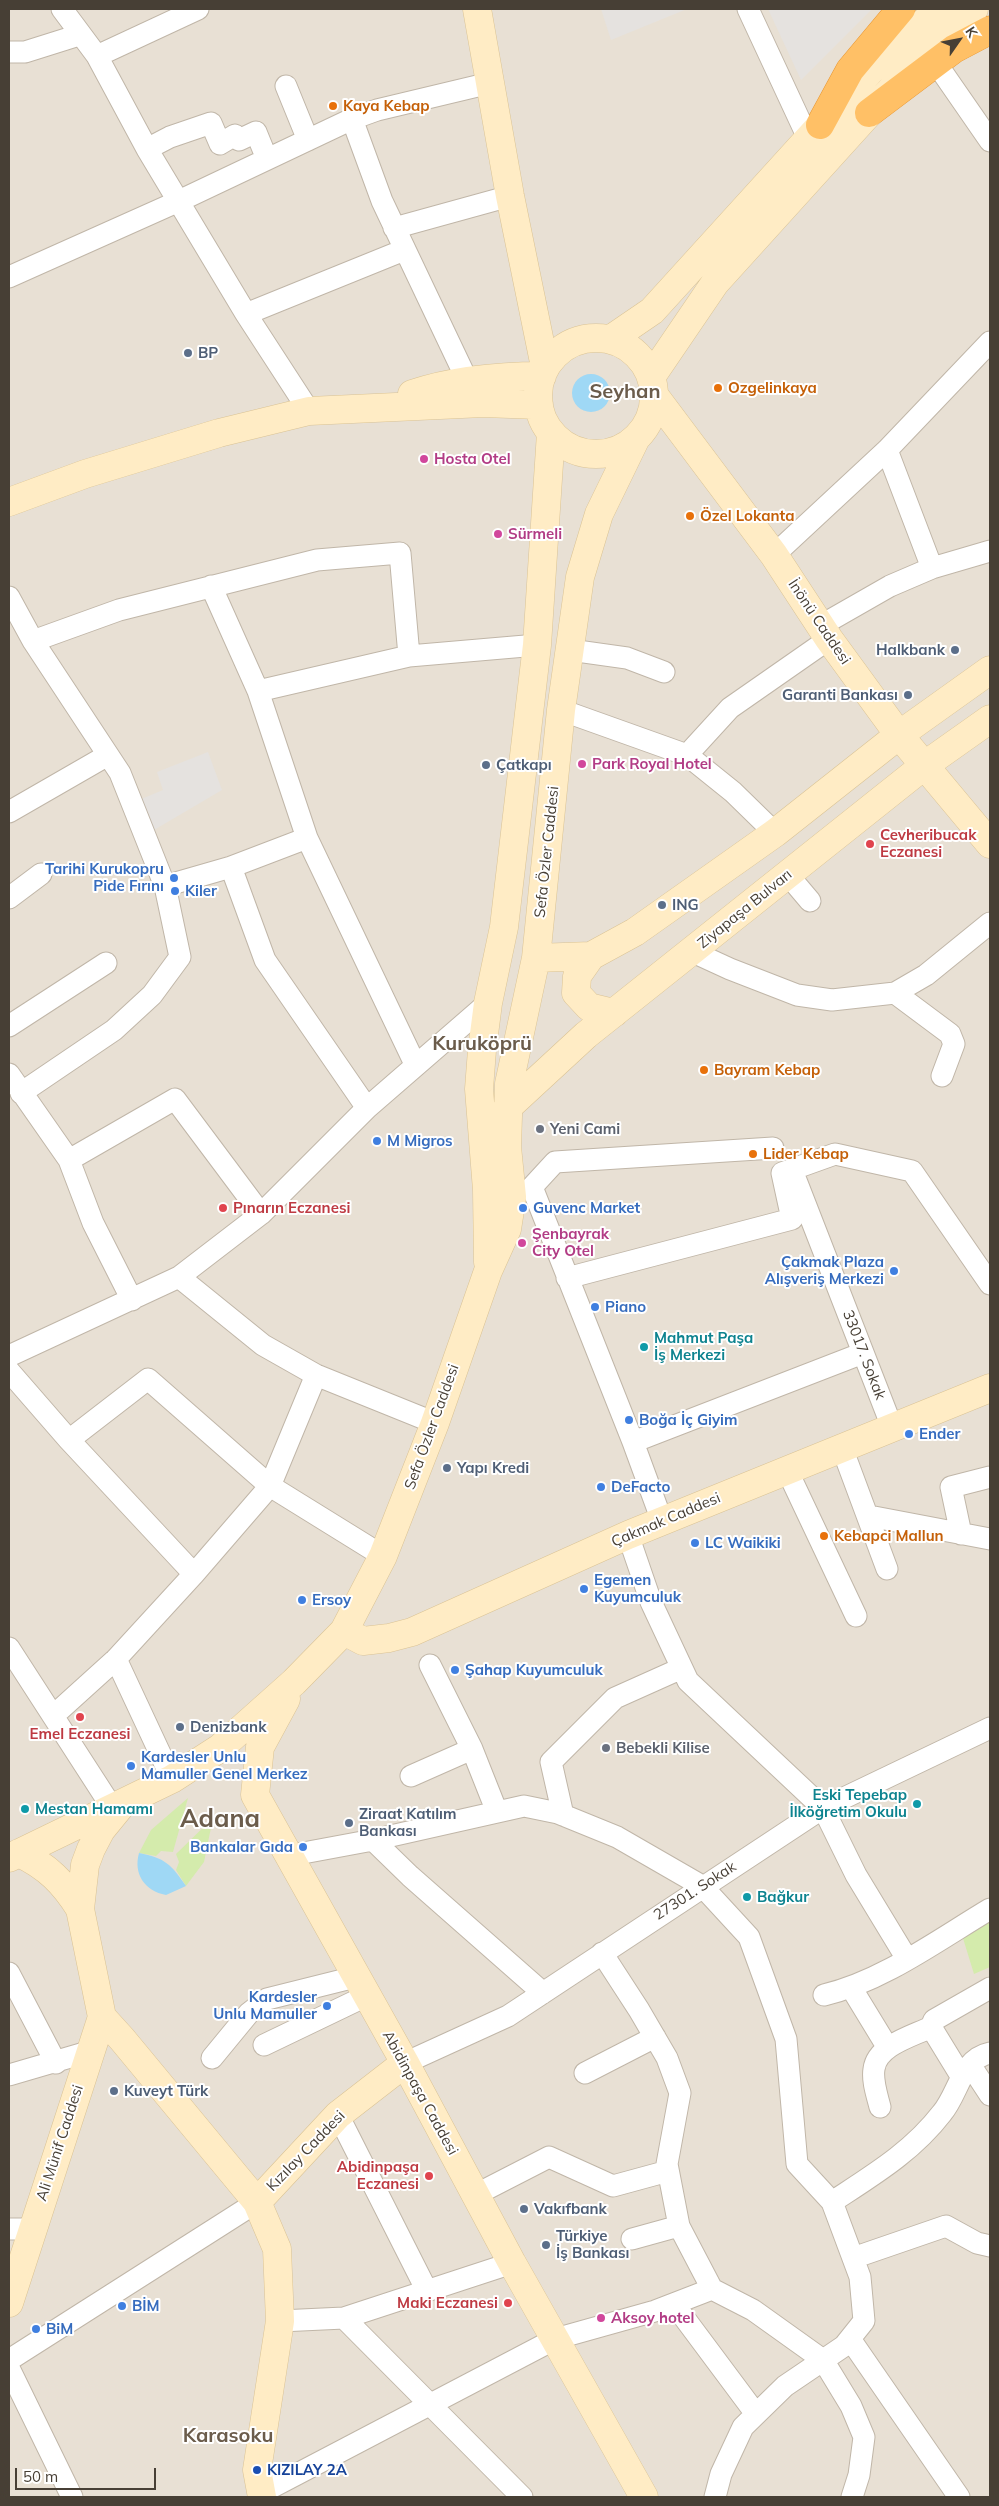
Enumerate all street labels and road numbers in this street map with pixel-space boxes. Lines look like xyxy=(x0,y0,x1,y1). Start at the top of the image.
street label: İnönü Caddesi xyxy=(784,576,854,668)
street label: Sefa Özler Caddesi xyxy=(531,785,563,919)
street label: Ziyapaşa Bulvarı xyxy=(694,866,796,952)
street label: 33017. Sokak xyxy=(839,1308,889,1402)
street label: Sefa Özler Caddesi xyxy=(401,1362,463,1492)
street label: Çakmak Caddesi xyxy=(609,1489,723,1551)
street label: 27301. Sokak xyxy=(650,1858,740,1924)
street label: Abidinpaşa Caddesi xyxy=(378,2028,462,2158)
street label: Ali Münif Caddesi xyxy=(33,2083,87,2203)
street label: Kızılay Caddesi xyxy=(263,2107,349,2195)

